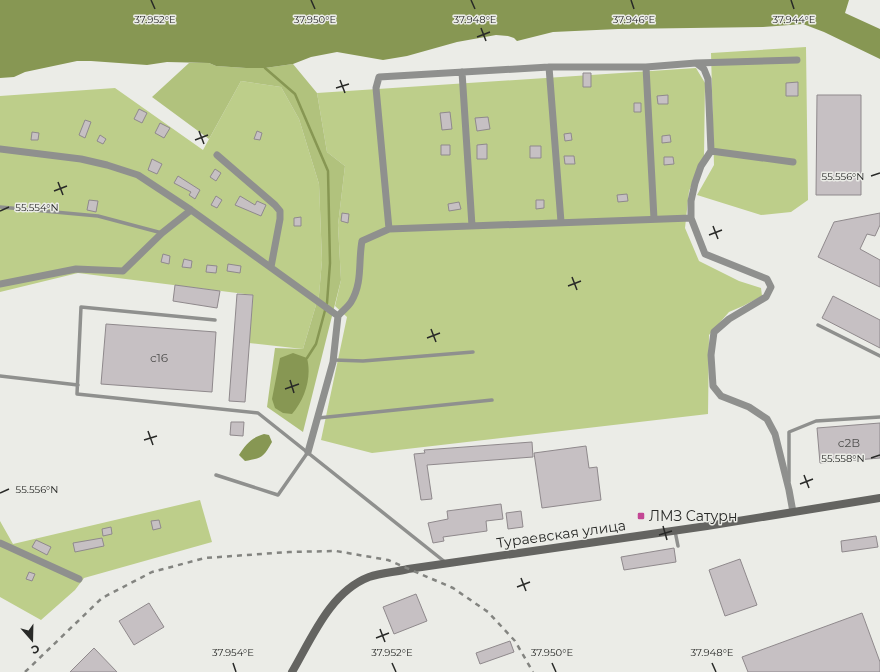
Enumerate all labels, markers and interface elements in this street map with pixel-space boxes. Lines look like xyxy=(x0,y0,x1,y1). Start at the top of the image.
text: 37.952°E xyxy=(134,13,176,26)
text: 37.950°E xyxy=(294,13,336,26)
text: 37.948°E xyxy=(453,13,497,26)
text: 37.946°E xyxy=(613,13,656,26)
text: 37.944°E xyxy=(773,13,816,26)
text: 55.556°N xyxy=(822,170,864,183)
text: 55.554°N xyxy=(15,201,59,214)
house number: с16 xyxy=(150,350,168,365)
house number: с2В xyxy=(838,435,860,450)
text: 55.558°N xyxy=(821,452,865,465)
text: 55.556°N xyxy=(16,483,58,496)
place label: ЛМЗ Сатурн xyxy=(649,507,737,525)
marker: ЛМЗ Сатурн xyxy=(636,511,646,521)
street label: Тураевская улица xyxy=(495,516,627,552)
north arrow xyxy=(12,620,52,660)
text: С xyxy=(29,641,42,657)
text: 37.954°E xyxy=(212,646,254,659)
text: 37.952°E xyxy=(371,646,413,659)
text: 37.950°E xyxy=(531,646,573,659)
text: 37.948°E xyxy=(690,646,734,659)

